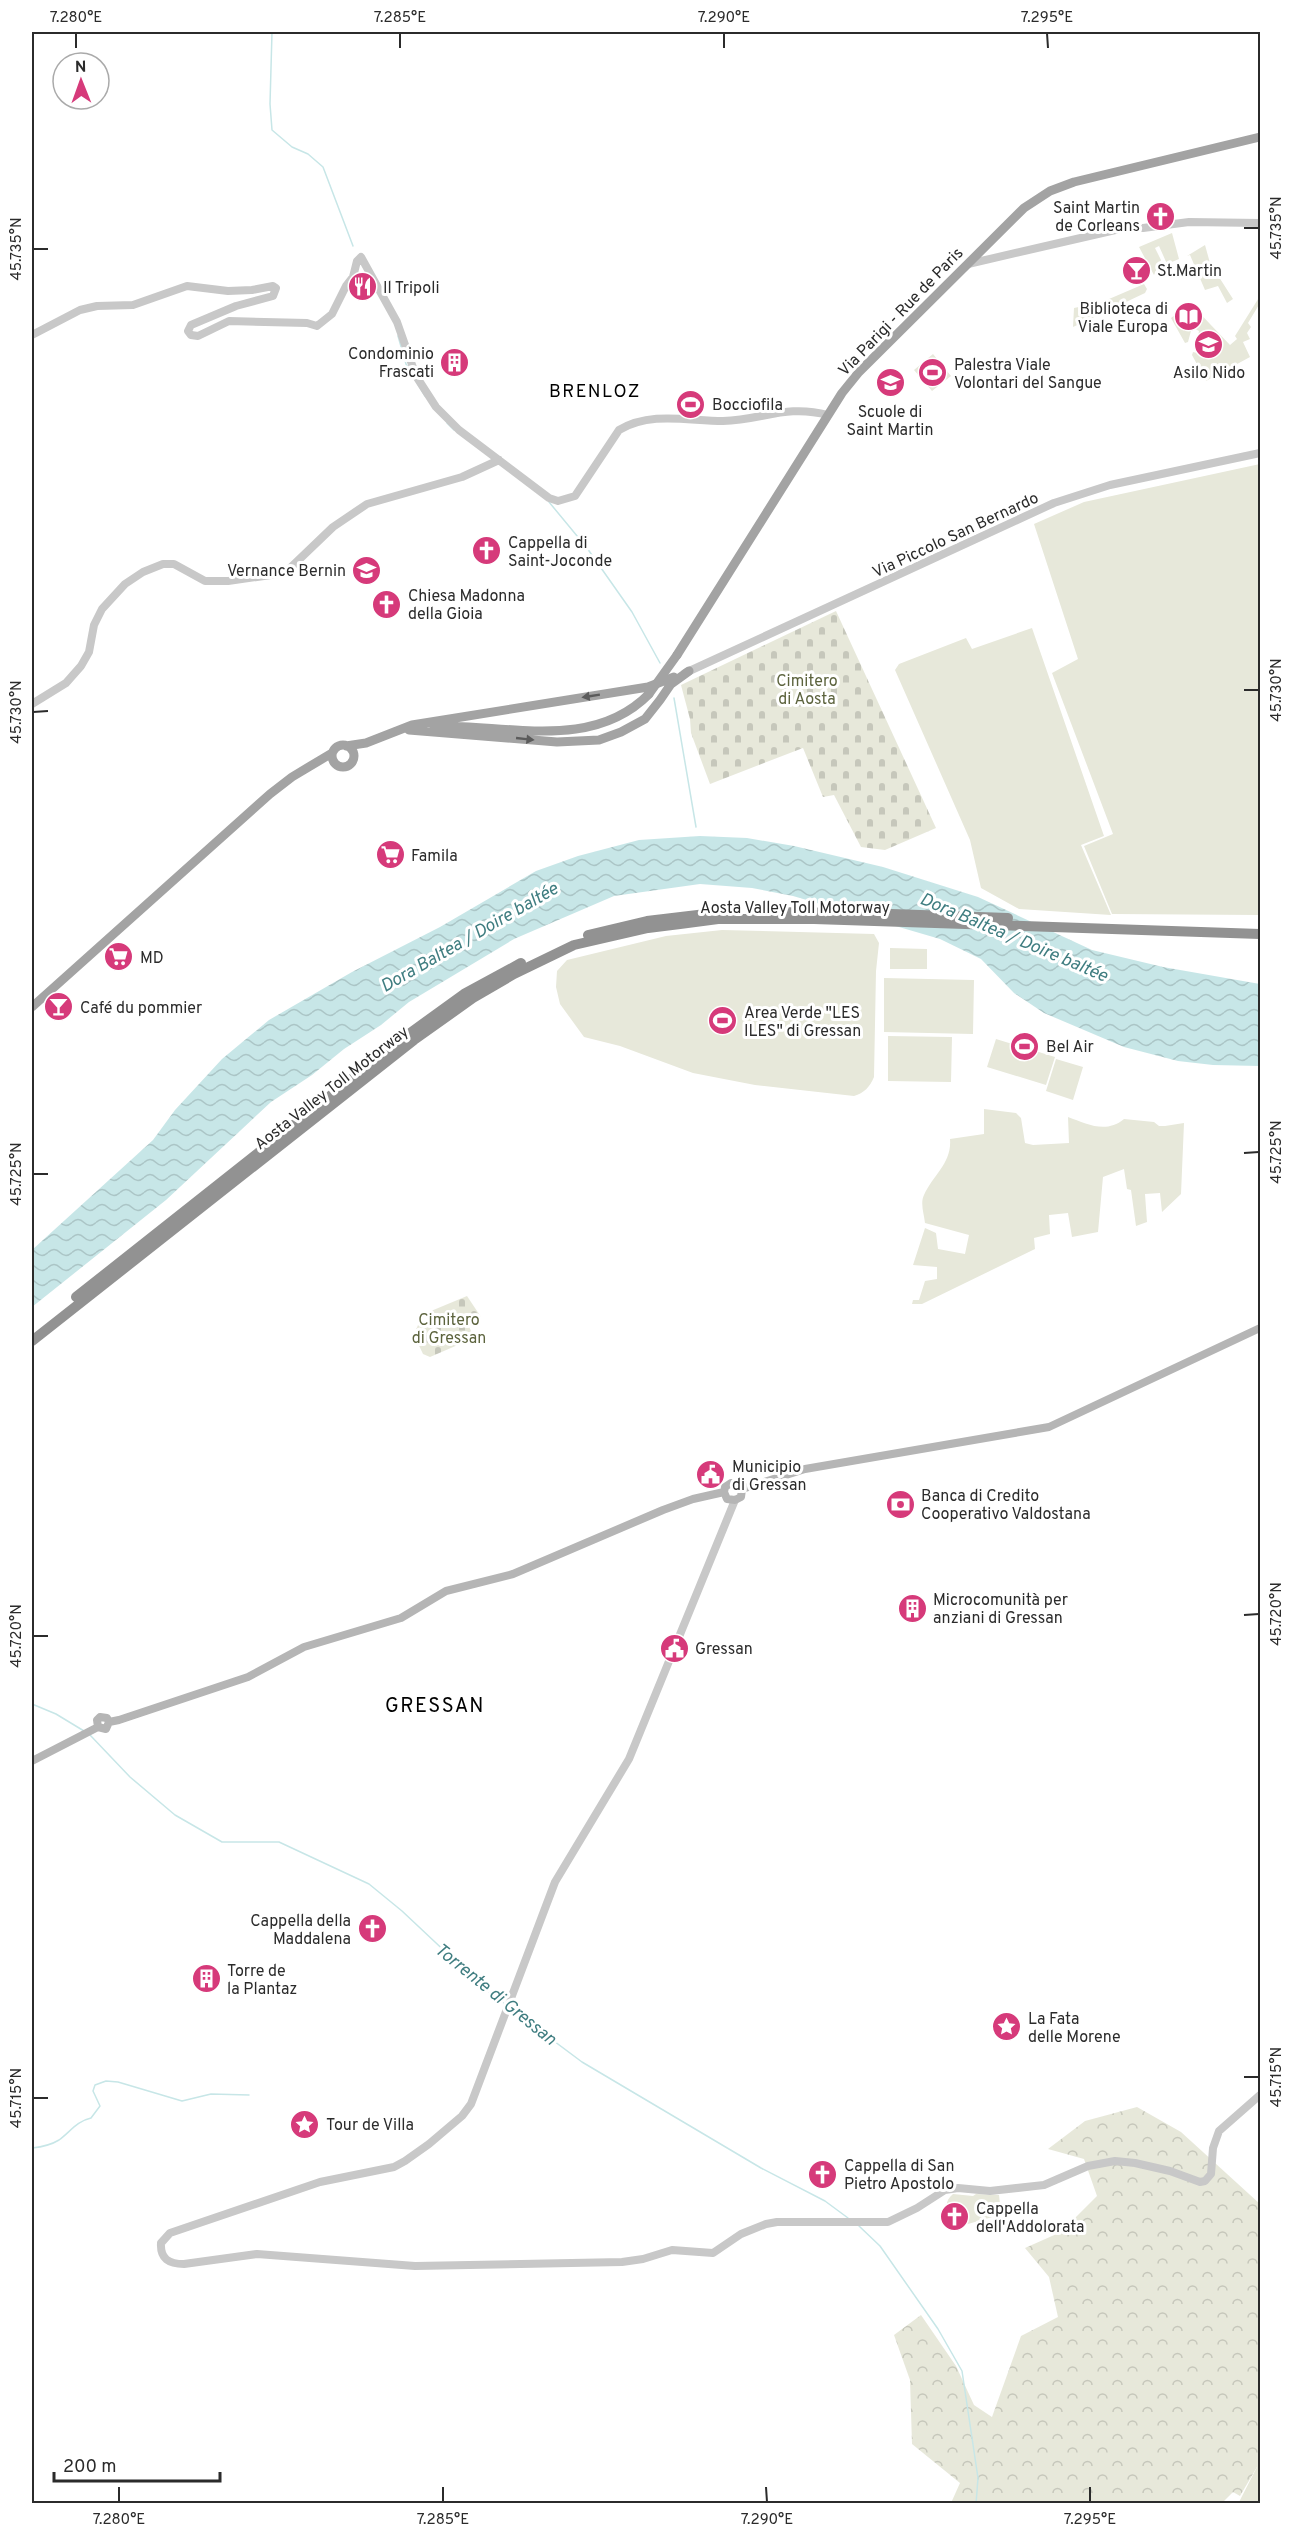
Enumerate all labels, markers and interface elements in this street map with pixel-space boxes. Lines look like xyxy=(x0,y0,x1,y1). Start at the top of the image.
text: 7.280°E xyxy=(50,9,102,28)
text: 7.285°E xyxy=(374,9,426,28)
text: 7.290°E xyxy=(698,9,750,28)
text: 7.295°E xyxy=(1021,9,1073,28)
north arrow xyxy=(51,51,111,111)
text: N xyxy=(75,58,87,78)
text: 45.735°N xyxy=(1268,196,1287,260)
place label: Saint Martin de Corleans xyxy=(1053,199,1140,237)
church icon: Saint Martin de Corleans xyxy=(1145,200,1177,232)
text: 45.735°N xyxy=(8,217,27,281)
street label: Via Parigi - Rue de Paris xyxy=(835,244,968,381)
bar icon: St.Martin xyxy=(1120,254,1152,286)
place label: St.Martin xyxy=(1157,262,1222,282)
restaurant icon: Il Tripoli xyxy=(346,271,378,303)
place label: Il Tripoli xyxy=(383,279,439,299)
place label: Biblioteca di Viale Europa xyxy=(1077,300,1168,338)
library icon: Biblioteca di Viale Europa xyxy=(1173,301,1205,333)
school or university icon: Asilo Nido xyxy=(1193,328,1225,360)
place label: Condominio Frascati xyxy=(348,345,434,383)
building icon: Condominio Frascati xyxy=(439,346,471,378)
place label: Palestra Viale Volontari del Sangue xyxy=(954,356,1102,394)
sports icon: Palestra Viale Volontari del Sangue xyxy=(917,357,949,389)
place label: Asilo Nido xyxy=(1173,364,1245,384)
school or university icon: Scuole di Saint Martin xyxy=(874,367,906,399)
district label: BRENLOZ xyxy=(549,381,641,404)
sports icon: Bocciofila xyxy=(675,388,707,420)
place label: Bocciofila xyxy=(712,396,783,416)
place label: Scuole di Saint Martin xyxy=(847,403,933,441)
street label: Via Piccolo San Bernardo xyxy=(870,489,1042,583)
place label: Cappella di Saint-Joconde xyxy=(508,534,612,572)
church icon: Cappella di Saint-Joconde xyxy=(471,535,503,567)
school or university icon: Vernance Bernin xyxy=(351,554,383,586)
place label: Vernance Bernin xyxy=(227,562,346,582)
place label: Chiesa Madonna della Gioia xyxy=(408,587,525,625)
church icon: Chiesa Madonna della Gioia xyxy=(371,588,403,620)
text: 45.730°N xyxy=(1268,658,1287,722)
park label: Cimitero di Aosta xyxy=(776,672,838,710)
text: 45.730°N xyxy=(8,680,27,744)
one-way arrow xyxy=(581,692,600,701)
one-way arrow xyxy=(516,734,535,744)
supermarket icon: Famila xyxy=(374,839,406,871)
place label: Famila xyxy=(411,847,458,867)
water label: Dora Baltea / Doire baltée xyxy=(377,878,563,999)
water label: Dora Baltea / Doire baltée xyxy=(916,888,1111,989)
street label: Aosta Valley Toll Motorway xyxy=(700,899,890,919)
supermarket icon: MD xyxy=(103,941,135,973)
place label: MD xyxy=(140,949,164,969)
bar icon: Café du pommier xyxy=(43,991,75,1023)
place label: Café du pommier xyxy=(80,999,202,1019)
place label: Area Verde "LES ILES" di Gressan xyxy=(744,1004,861,1042)
sports icon: Area Verde "LES ILES" di Gressan xyxy=(707,1005,739,1037)
street label: Aosta Valley Toll Motorway xyxy=(251,1022,413,1155)
sports icon: Bel Air xyxy=(1009,1030,1041,1062)
place label: Bel Air xyxy=(1046,1038,1094,1058)
text: 45.725°N xyxy=(1268,1120,1287,1184)
text: 45.725°N xyxy=(8,1142,27,1206)
park label: Cimitero di Gressan xyxy=(412,1311,486,1349)
place label: Municipio di Gressan xyxy=(732,1458,807,1496)
public building icon: Municipio di Gressan xyxy=(695,1459,727,1491)
place label: Banca di Credito Cooperativo Valdostana xyxy=(921,1487,1091,1525)
bank icon: Banca di Credito Cooperativo Valdostana xyxy=(884,1488,916,1520)
text: 45.720°N xyxy=(1268,1582,1287,1646)
place label: Microcomunità per anziani di Gressan xyxy=(933,1591,1068,1629)
building icon: Microcomunità per anziani di Gressan xyxy=(896,1592,928,1624)
text: 45.720°N xyxy=(8,1604,27,1668)
public building icon: Gressan xyxy=(658,1632,690,1664)
place label: Gressan xyxy=(695,1640,753,1660)
district label: GRESSAN xyxy=(385,1694,485,1720)
place label: Cappella della Maddalena xyxy=(250,1912,351,1950)
church icon: Cappella della Maddalena xyxy=(356,1913,388,1945)
water label: Torrente di Gressan xyxy=(429,1939,561,2052)
place label: Torre de la Plantaz xyxy=(227,1962,297,2000)
building icon: Torre de la Plantaz xyxy=(190,1963,222,1995)
place label: La Fata delle Morene xyxy=(1028,2010,1121,2048)
place icon: La Fata delle Morene xyxy=(991,2011,1023,2043)
text: 45.715°N xyxy=(1268,2047,1287,2107)
text: 45.715°N xyxy=(8,2068,27,2128)
place icon: Tour de Villa xyxy=(289,2108,321,2140)
place label: Tour de Villa xyxy=(326,2116,414,2136)
place label: Cappella di San Pietro Apostolo xyxy=(844,2157,954,2195)
church icon: Cappella di San Pietro Apostolo xyxy=(807,2158,839,2190)
place label: Cappella dell'Addolorata xyxy=(976,2200,1084,2238)
church icon: Cappella dell'Addolorata xyxy=(939,2201,971,2233)
scale bar xyxy=(54,2445,220,2483)
text: 200 m xyxy=(63,2456,116,2479)
text: 7.280°E xyxy=(93,2511,145,2530)
text: 7.285°E xyxy=(417,2511,469,2530)
text: 7.290°E xyxy=(741,2511,793,2530)
text: 7.295°E xyxy=(1064,2511,1116,2530)

